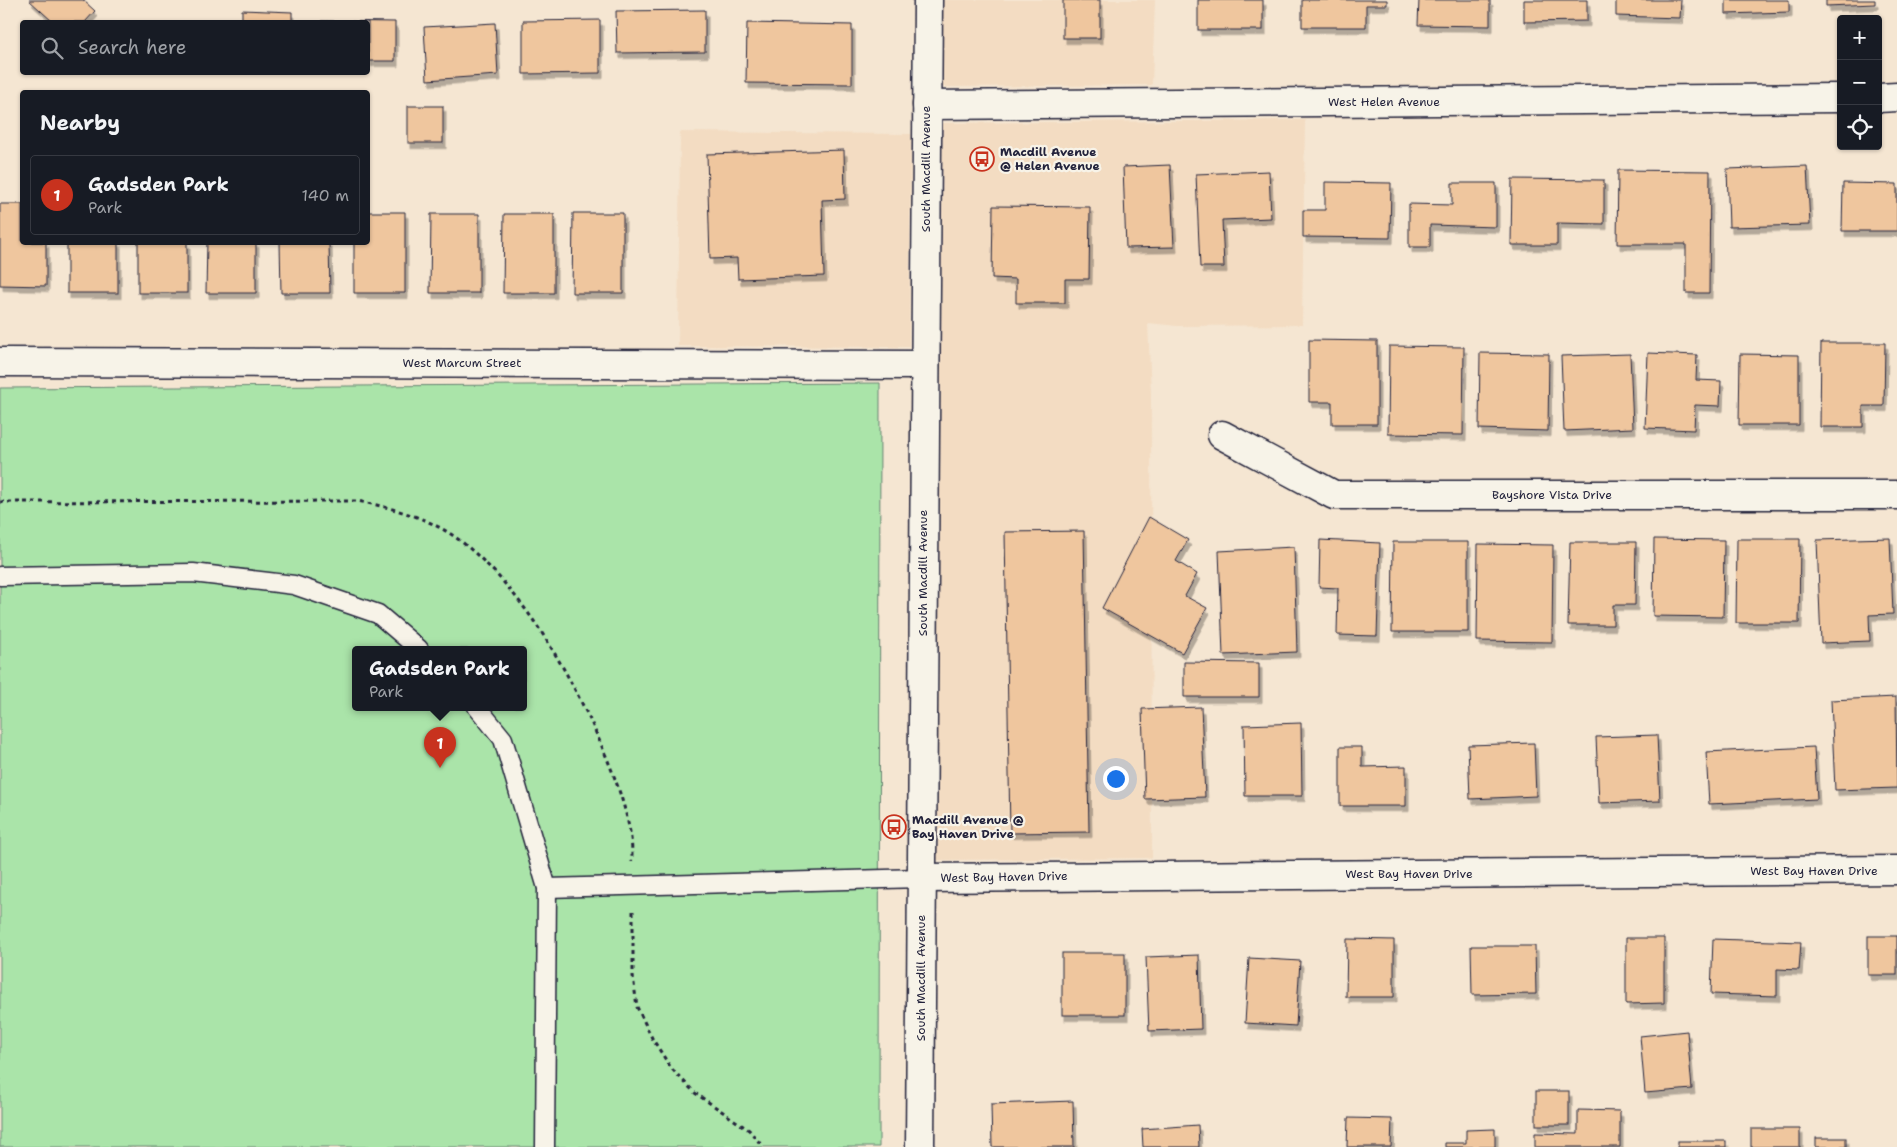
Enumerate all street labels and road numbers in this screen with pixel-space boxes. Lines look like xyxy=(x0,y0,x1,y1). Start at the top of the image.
street label: West Helen Avenue xyxy=(1328,94,1440,110)
street label: South Macdill Avenue xyxy=(918,106,934,232)
street label: West Marcum Street xyxy=(403,355,521,371)
street label: Bayshore Vista Drive xyxy=(1492,487,1612,503)
street label: South Macdill Avenue xyxy=(915,510,931,636)
street label: West Bay Haven Drive xyxy=(1750,863,1878,879)
street label: West Bay Haven Drive xyxy=(1345,866,1473,882)
street label: West Bay Haven Drive xyxy=(940,868,1068,886)
street label: South Macdill Avenue xyxy=(913,915,929,1041)

